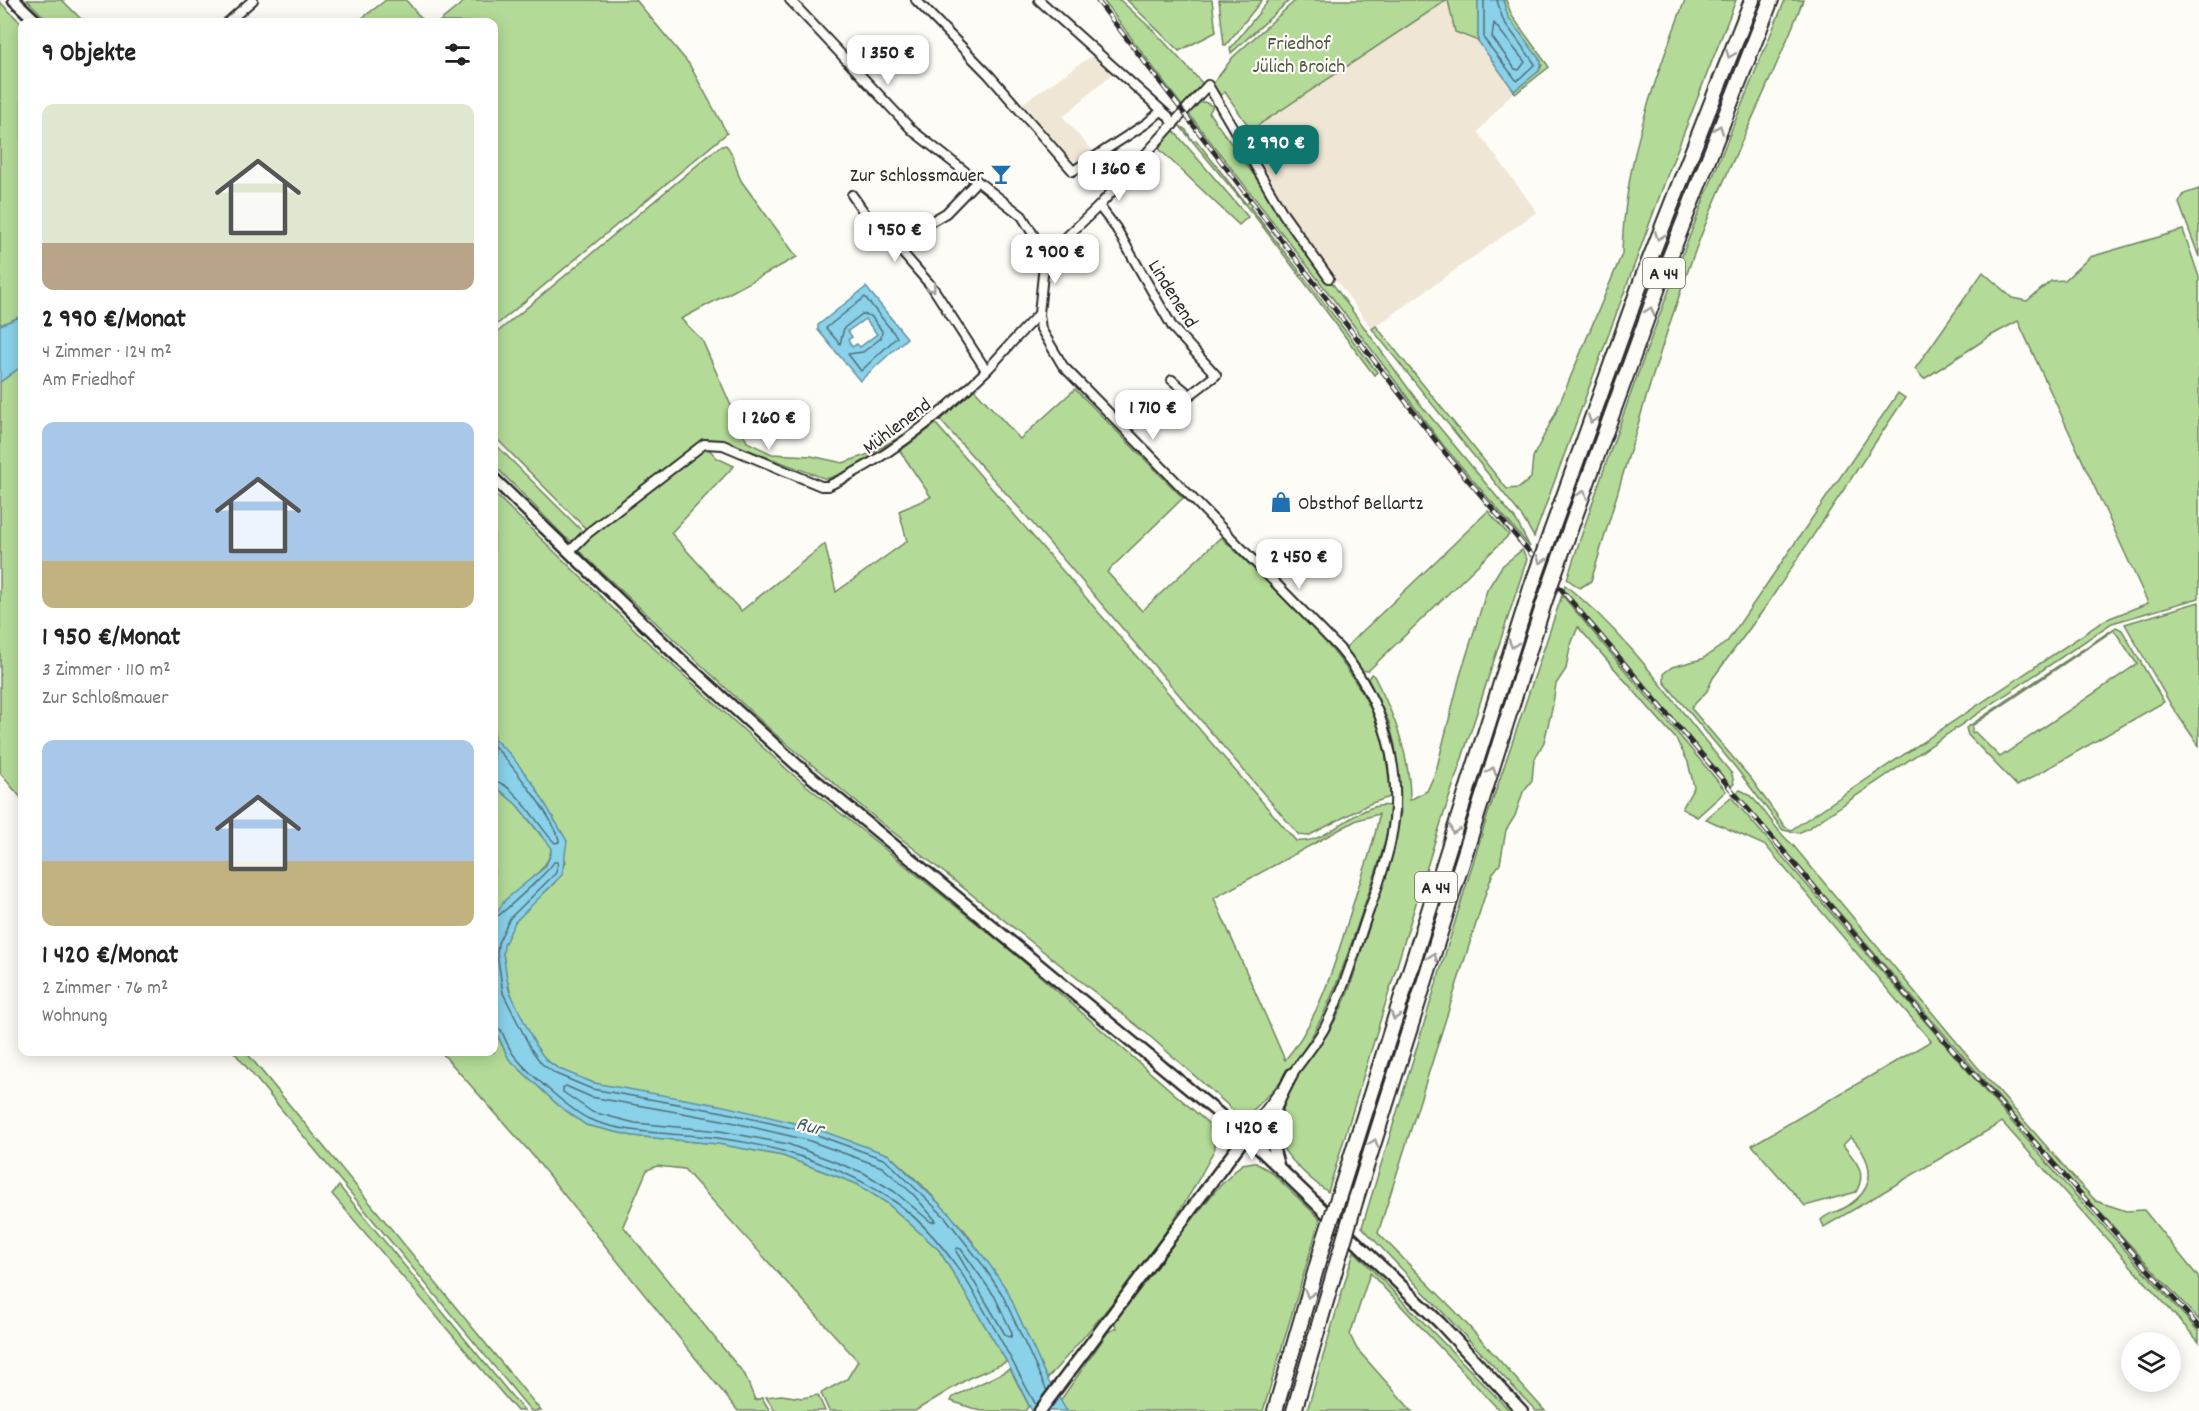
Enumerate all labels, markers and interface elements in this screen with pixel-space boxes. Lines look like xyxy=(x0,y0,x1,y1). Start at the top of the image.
park label: Friedhof Jülich Broich xyxy=(1253,31,1345,82)
pin: 1 350 € xyxy=(833,35,943,86)
text: 9 Objekte xyxy=(42,36,136,73)
icon: filters xyxy=(441,38,474,71)
text: 1 350 € xyxy=(861,40,915,68)
one-way arrow xyxy=(1725,48,1737,59)
one-way arrow xyxy=(1712,124,1725,134)
pin: 2 990 € xyxy=(1221,125,1331,176)
text: 2 990 € xyxy=(1247,130,1305,158)
icon: home xyxy=(204,143,312,251)
pin: 1 360 € xyxy=(1064,151,1174,202)
text: 1 360 € xyxy=(1092,156,1146,184)
bar icon: Zur Schlossmauer xyxy=(989,162,1013,186)
place label: Zur Schlossmauer xyxy=(850,163,985,191)
pin: 1 950 € xyxy=(840,212,950,263)
text: 1 950 € xyxy=(868,217,922,245)
one-way arrow xyxy=(1654,230,1666,241)
pin: 2 900 € xyxy=(1000,234,1110,285)
text: 2 900 € xyxy=(1025,239,1085,267)
street label: Lindenend xyxy=(1139,255,1203,334)
road number: A 44 xyxy=(1643,258,1685,288)
one-way arrow xyxy=(925,281,936,292)
text: 2 990 €/Monat xyxy=(42,302,186,339)
one-way arrow xyxy=(1642,306,1655,317)
text: 4 Zimmer · 124 m² xyxy=(42,339,172,367)
text: Am Friedhof xyxy=(42,367,135,395)
pin: 1 710 € xyxy=(1098,390,1208,441)
street label: Mühlenend xyxy=(858,392,938,463)
text: 1 710 € xyxy=(1129,395,1177,423)
pin: 1 260 € xyxy=(714,400,824,451)
text: 1 260 € xyxy=(742,405,796,433)
one-way arrow xyxy=(1586,413,1599,424)
icon: home xyxy=(204,461,312,569)
one-way arrow xyxy=(1576,489,1589,500)
shop icon: Obsthof Bellartz xyxy=(1269,490,1293,514)
place label: Obsthof Bellartz xyxy=(1298,491,1424,519)
pin: 2 450 € xyxy=(1244,539,1354,590)
text: 2 450 € xyxy=(1270,544,1328,572)
one-way arrow xyxy=(1536,554,1548,565)
text: 1 950 €/Monat xyxy=(42,620,180,657)
one-way arrow xyxy=(1508,638,1521,649)
text: 3 Zimmer · 110 m² xyxy=(42,657,171,685)
text: Zur Schloßmauer xyxy=(42,685,169,713)
one-way arrow xyxy=(1485,766,1497,777)
icon: home xyxy=(204,779,312,887)
one-way arrow xyxy=(1449,824,1461,835)
road number: A 44 xyxy=(1415,872,1457,902)
text: 1 420 €/Monat xyxy=(42,938,178,975)
one-way arrow xyxy=(1426,952,1438,963)
text: 2 Zimmer · 76 m² xyxy=(42,975,168,1003)
text: Wohnung xyxy=(42,1003,107,1031)
one-way arrow xyxy=(1390,1010,1402,1021)
water label: Rur xyxy=(792,1110,828,1146)
pin: 1 420 € xyxy=(1197,1110,1307,1161)
text: 1 420 € xyxy=(1226,1115,1278,1143)
one-way arrow xyxy=(1367,1138,1379,1149)
one-way arrow xyxy=(1304,1288,1316,1299)
map controls xyxy=(2121,1332,2181,1392)
button: layers xyxy=(2121,1332,2181,1392)

